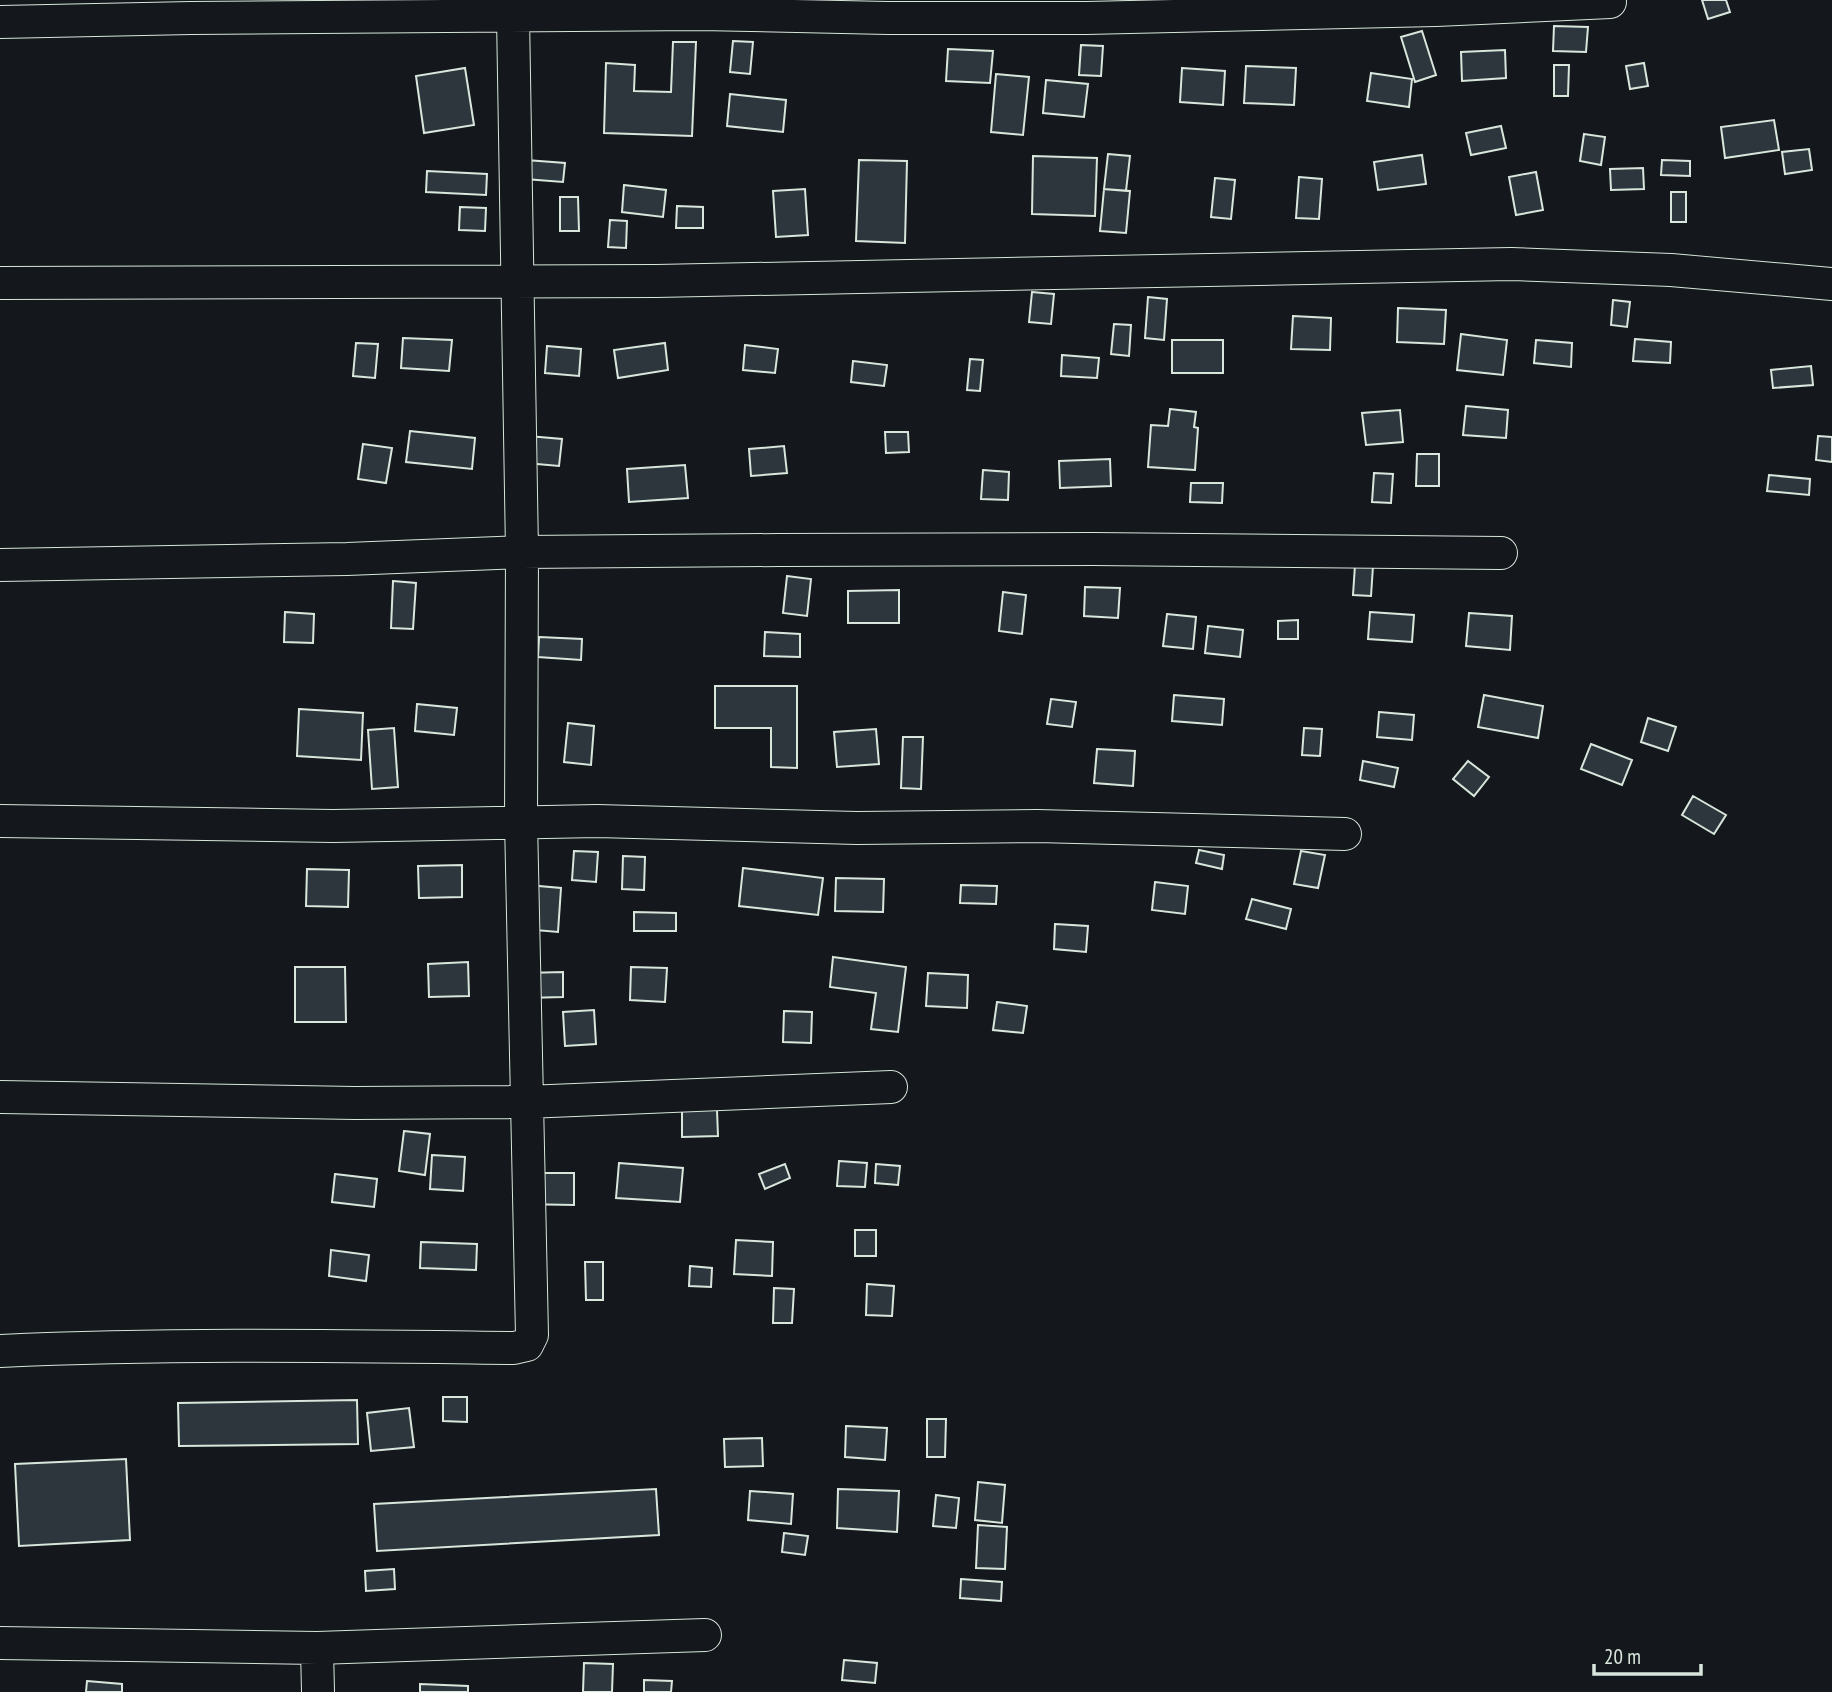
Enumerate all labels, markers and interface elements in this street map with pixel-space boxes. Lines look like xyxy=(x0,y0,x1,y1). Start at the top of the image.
scale bar xyxy=(1594,1632,1701,1676)
text: 20 m xyxy=(1604,1643,1641,1670)

